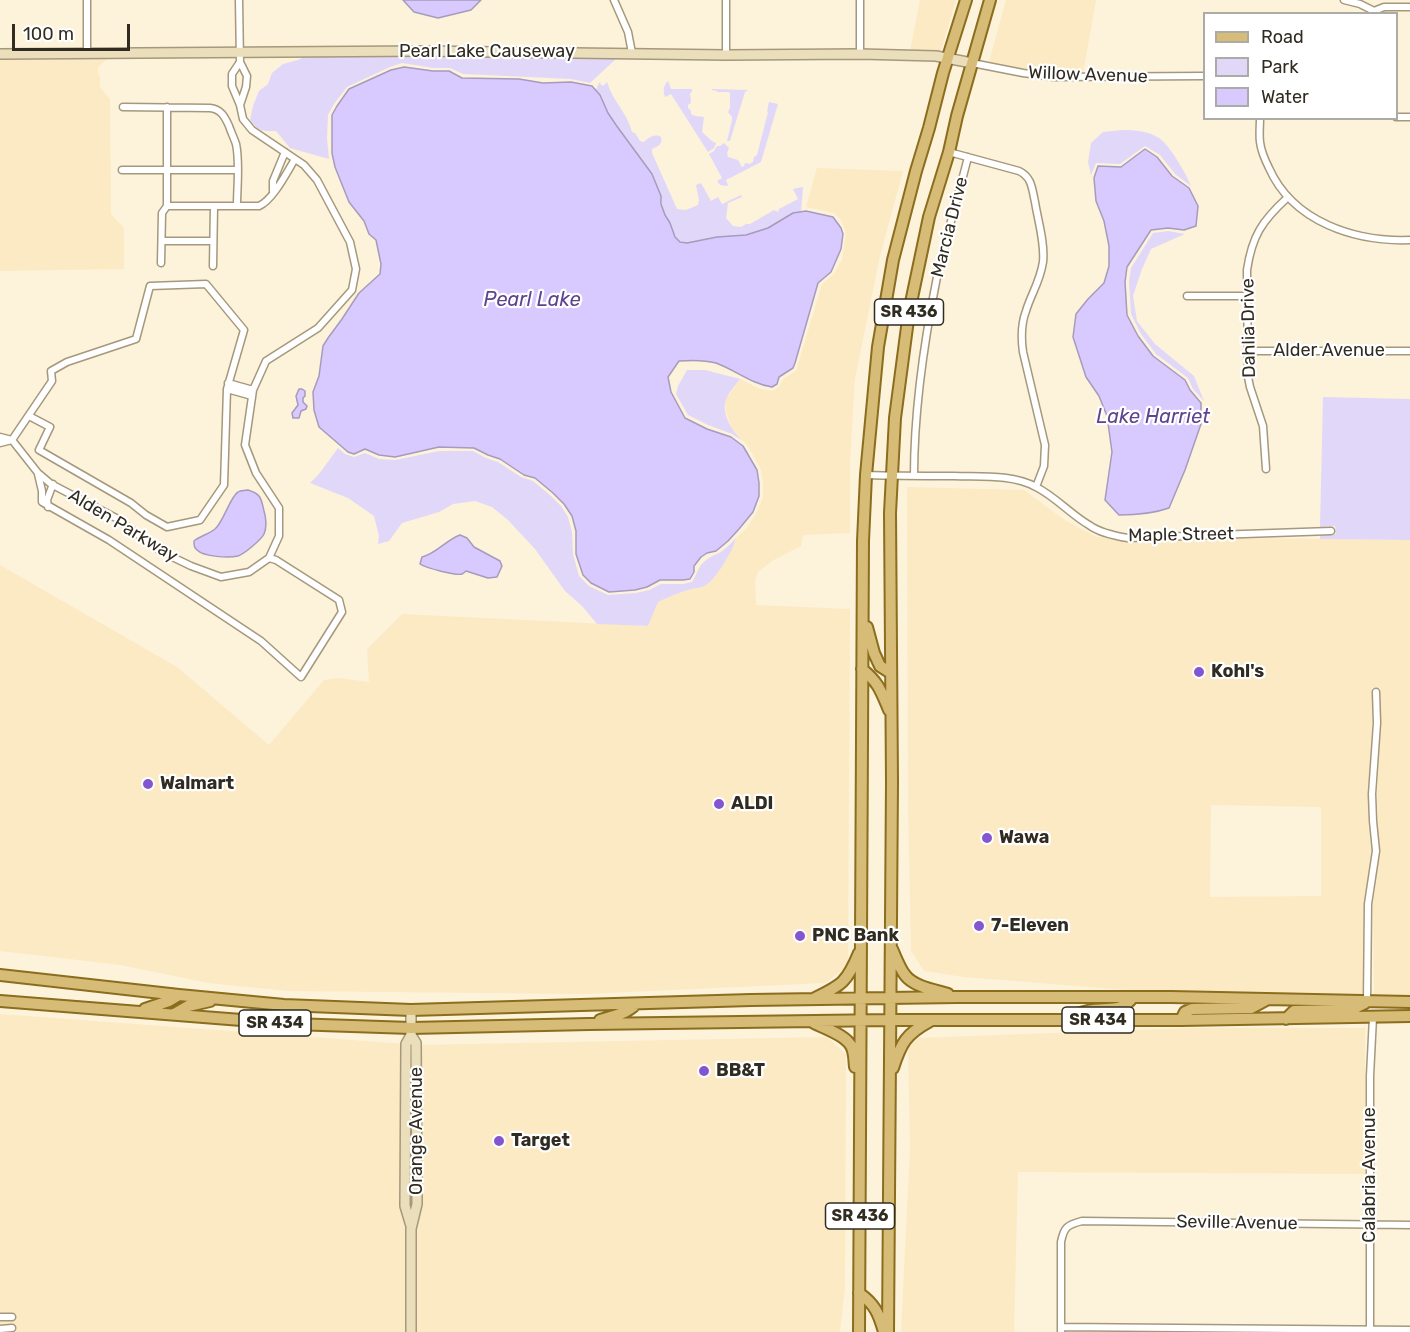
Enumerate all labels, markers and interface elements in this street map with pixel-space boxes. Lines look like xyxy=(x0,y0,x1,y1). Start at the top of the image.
scale bar xyxy=(15,12,134,50)
legend xyxy=(1203,12,1398,120)
text: 100 m xyxy=(23,23,74,45)
text: Road xyxy=(1261,26,1304,48)
street label: Pearl Lake Causeway xyxy=(399,41,575,63)
text: Park xyxy=(1261,56,1298,78)
street label: Willow Avenue xyxy=(1028,62,1148,88)
text: Water xyxy=(1261,86,1309,108)
street label: Marcia Drive xyxy=(927,174,973,280)
street label: Dahlia Drive xyxy=(1237,278,1261,378)
water label: Pearl Lake xyxy=(483,288,581,312)
road number: SR 436 xyxy=(874,299,944,325)
street label: Alder Avenue xyxy=(1273,340,1385,362)
water label: Lake Harriet xyxy=(1096,405,1210,429)
street label: Alden Parkway xyxy=(64,485,182,567)
street label: Maple Street xyxy=(1128,523,1234,547)
place label: Kohl's xyxy=(1211,661,1264,683)
marker: Kohl's xyxy=(1192,665,1206,679)
place label: Walmart xyxy=(160,773,234,795)
marker: Walmart xyxy=(141,777,155,791)
place label: ALDI xyxy=(731,793,773,815)
marker: ALDI xyxy=(712,797,726,811)
place label: Wawa xyxy=(999,827,1049,849)
marker: Wawa xyxy=(980,831,994,845)
place label: 7-Eleven xyxy=(991,915,1069,937)
marker: 7-Eleven xyxy=(972,919,986,933)
place label: PNC Bank xyxy=(812,925,899,947)
marker: PNC Bank xyxy=(793,929,807,943)
road number: SR 434 xyxy=(1062,1007,1134,1033)
road number: SR 434 xyxy=(239,1010,311,1036)
place label: BB&T xyxy=(716,1060,765,1082)
marker: BB&T xyxy=(697,1064,711,1078)
street label: Orange Avenue xyxy=(406,1067,428,1195)
street label: Calabria Avenue xyxy=(1359,1107,1381,1243)
place label: Target xyxy=(511,1130,570,1152)
marker: Target xyxy=(492,1134,506,1148)
road number: SR 436 xyxy=(826,1203,894,1229)
street label: Seville Avenue xyxy=(1176,1211,1298,1235)

